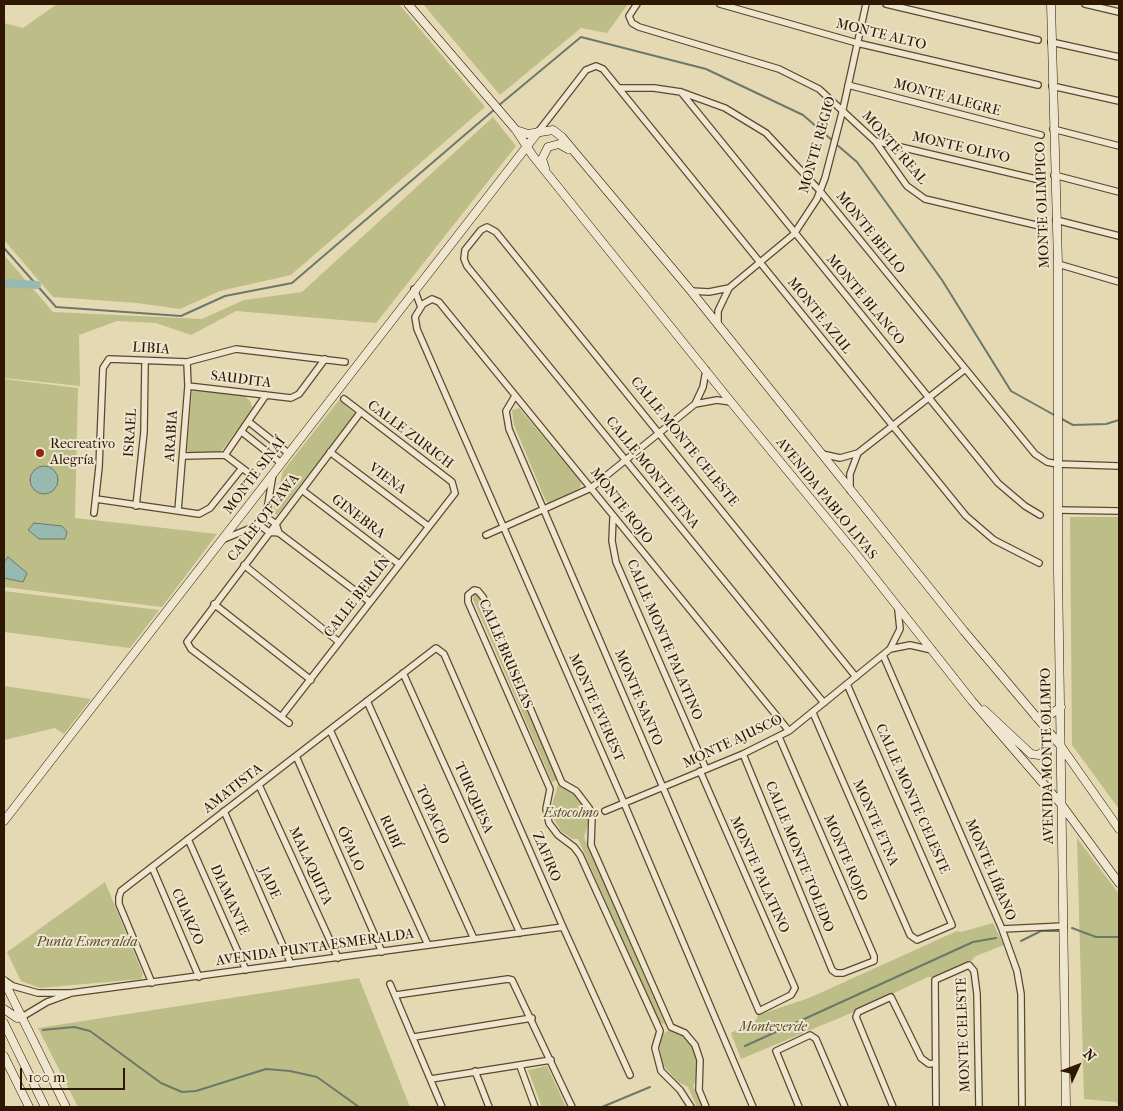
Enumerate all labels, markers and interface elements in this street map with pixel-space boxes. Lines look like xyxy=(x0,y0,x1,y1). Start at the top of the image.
street label: MONTE ALTO xyxy=(834,16,928,54)
street label: MONTE ALEGRE xyxy=(892,76,1002,120)
street label: MONTE REGIO xyxy=(796,95,840,195)
street label: MONTE REAL xyxy=(858,108,930,188)
street label: MONTE OLIVO xyxy=(910,129,1012,167)
street label: MONTE OLIMPICO xyxy=(1032,141,1054,269)
street label: MONTE BELLO xyxy=(832,189,908,277)
street label: MONTE BLANCO xyxy=(822,251,908,349)
street label: MONTE AZUL xyxy=(783,275,855,357)
street label: LIBIA xyxy=(132,339,170,359)
street label: SAUDITA xyxy=(210,368,272,392)
street label: CALLE MONTE CELESTE xyxy=(626,374,742,510)
street label: CALLE ZURICH xyxy=(364,397,456,473)
street label: ISRAEL xyxy=(121,408,141,458)
street label: ARABIA xyxy=(162,410,182,462)
street label: CALLE MONTE ETNA xyxy=(602,414,702,532)
street label: MONTE SINAÍ xyxy=(220,434,290,518)
street label: AVENIDA PABLO LIVAS xyxy=(772,435,880,563)
place label: Recreativo Alegría xyxy=(50,437,115,470)
marker: Recreativo Alegría xyxy=(34,447,46,459)
street label: VIENA xyxy=(365,459,409,499)
street label: MONTE ROJO xyxy=(586,465,656,547)
street label: CALLE OTTAWA xyxy=(224,471,304,565)
street label: GINEBRA xyxy=(328,491,388,543)
street label: CALLE BERLÍN xyxy=(321,553,395,641)
street label: CALLE MONTE PALATINO xyxy=(622,557,706,723)
street label: CALLE BRUSELAS xyxy=(474,597,536,711)
street label: MONTE SANTO xyxy=(610,647,666,749)
street label: MONTE EVEREST xyxy=(565,651,627,765)
street label: AVENIDA MONTE OLIMPO xyxy=(1038,668,1058,844)
street label: MONTE AJUSCO xyxy=(681,712,785,772)
street label: CALLE MONTE CELESTE xyxy=(871,721,953,877)
street label: TURQUESA xyxy=(450,760,496,836)
street label: AMATISTA xyxy=(200,761,266,817)
street label: MONTE ETNA xyxy=(848,777,902,869)
street label: CALLE MONTE TOLEDO xyxy=(761,779,837,935)
street label: TOPACIO xyxy=(412,783,452,847)
park label: Estocolmo xyxy=(543,806,599,822)
street label: MONTE ROJO xyxy=(819,812,871,904)
street label: RUBÍ xyxy=(375,813,405,851)
street label: MONTE PALATINO xyxy=(726,814,792,936)
street label: MONTE LÍBANO xyxy=(961,817,1019,923)
street label: MALAQUITA xyxy=(285,824,335,908)
street label: ÓPALO xyxy=(333,824,367,874)
street label: ZAFIRO xyxy=(528,830,564,884)
street label: DIAMANTE xyxy=(206,862,252,938)
street label: JADE xyxy=(255,864,283,902)
street label: CUARZO xyxy=(167,886,207,948)
street label: AVENIDA PUNTA ESMERALDA xyxy=(215,926,415,970)
park label: Punta Esmeralda xyxy=(36,935,138,951)
street label: MONTE CELESTE xyxy=(954,977,974,1093)
park label: Monteverde xyxy=(739,1020,807,1036)
north arrow xyxy=(1053,1041,1103,1091)
text: N xyxy=(1079,1046,1099,1065)
scale bar xyxy=(22,1058,128,1090)
text: 100 m xyxy=(28,1068,66,1086)

